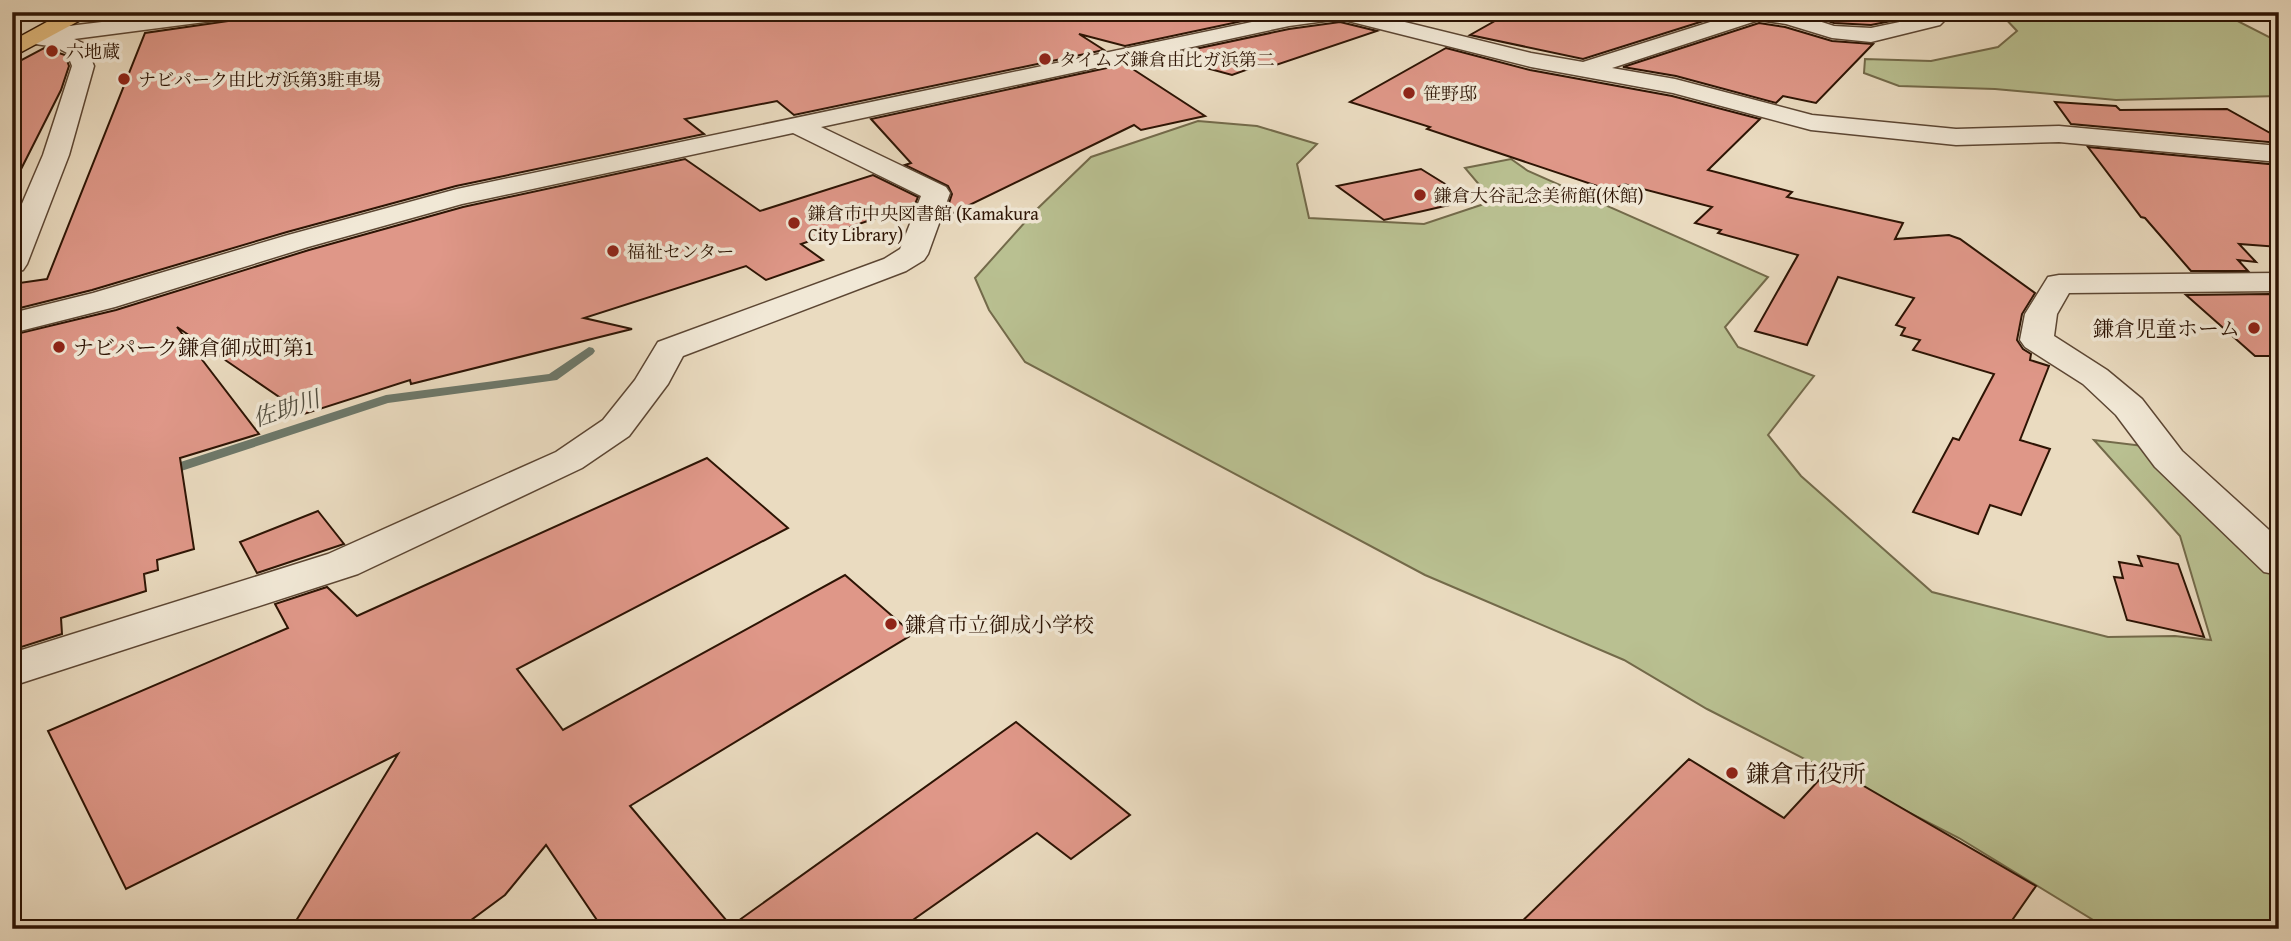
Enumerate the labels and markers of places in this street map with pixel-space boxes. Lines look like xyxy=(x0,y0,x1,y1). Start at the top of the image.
place label: 六地蔵 xyxy=(66,38,120,65)
marker: 六地蔵 xyxy=(44,43,60,59)
place label: タイムズ鎌倉由比ガ浜第二 xyxy=(1059,46,1275,73)
marker: タイムズ鎌倉由比ガ浜第二 xyxy=(1037,51,1053,67)
place label: ナビパーク由比ガ浜第3駐車場 xyxy=(138,66,381,93)
marker: ナビパーク由比ガ浜第3駐車場 xyxy=(116,71,132,87)
place label: 笹野邸 xyxy=(1423,80,1477,107)
marker: 笹野邸 xyxy=(1401,85,1417,101)
place label: 鎌倉大谷記念美術館(休館) xyxy=(1434,182,1644,209)
marker: 鎌倉大谷記念美術館(休館) xyxy=(1412,187,1428,203)
place label: 鎌倉市中央図書館 (Kamakura City Library) xyxy=(808,200,1039,248)
marker: 鎌倉市中央図書館 (Kamakura City Library) xyxy=(786,215,802,231)
place label: 福祉センター xyxy=(627,238,734,265)
marker: 福祉センター xyxy=(605,243,621,259)
place label: 鎌倉児童ホーム xyxy=(2093,313,2240,344)
marker: 鎌倉児童ホーム xyxy=(2246,320,2262,336)
place label: ナビパーク鎌倉御成町第1 xyxy=(73,332,314,363)
marker: ナビパーク鎌倉御成町第1 xyxy=(51,339,67,355)
place label: 鎌倉市立御成小学校 xyxy=(905,609,1094,640)
marker: 鎌倉市立御成小学校 xyxy=(883,616,899,632)
place label: 鎌倉市役所 xyxy=(1746,756,1866,791)
marker: 鎌倉市役所 xyxy=(1724,765,1740,781)

